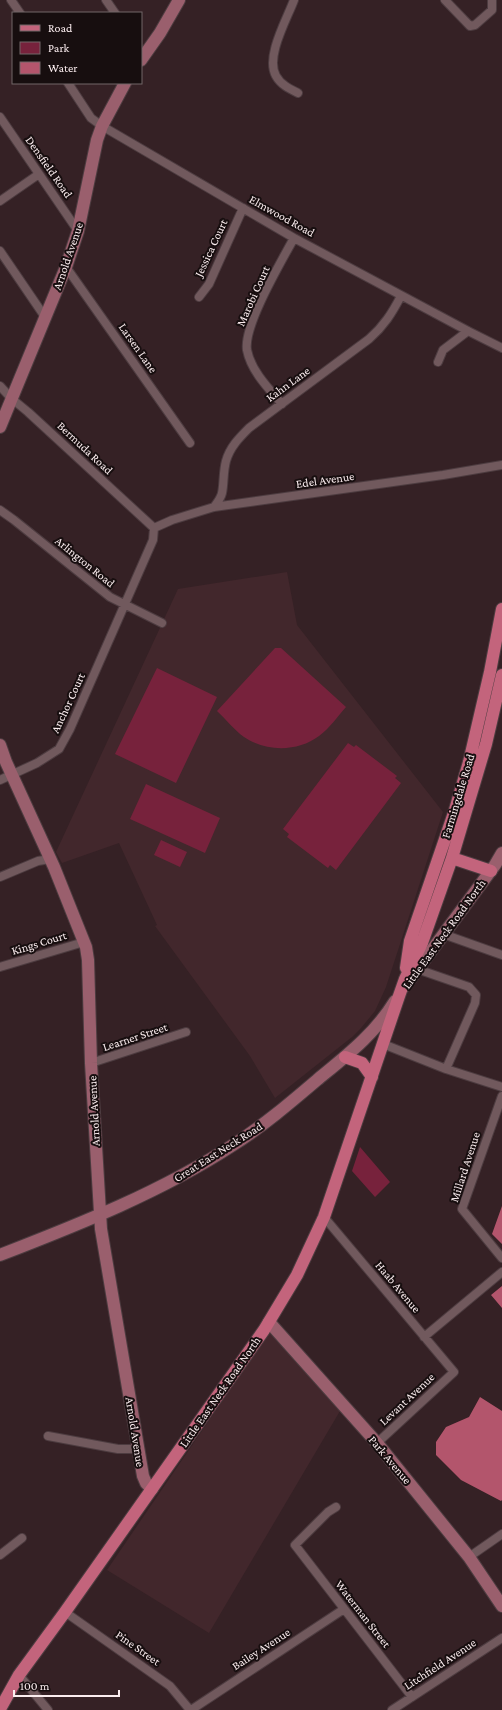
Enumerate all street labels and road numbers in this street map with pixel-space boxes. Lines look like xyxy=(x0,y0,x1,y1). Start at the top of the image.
street label: Densfield Road xyxy=(23,133,76,201)
street label: Elmwood Road xyxy=(247,192,318,240)
street label: Jessica Court xyxy=(191,216,231,280)
street label: Arnold Avenue xyxy=(50,220,86,292)
street label: Marobi Court xyxy=(233,263,273,328)
street label: Larsen Lane xyxy=(116,320,160,376)
street label: Kahn Lane xyxy=(263,363,313,405)
street label: Bermuda Road xyxy=(54,419,116,478)
street label: Edel Avenue xyxy=(295,469,355,491)
street label: Arlington Road xyxy=(52,534,118,591)
street label: Anchor Court xyxy=(48,670,88,735)
street label: Farmingdale Road xyxy=(439,752,478,840)
street label: Little East Neck Road North xyxy=(400,876,489,991)
street label: Kings Court xyxy=(10,928,69,958)
street label: Learner Street xyxy=(101,1020,170,1054)
street label: Arnold Avenue xyxy=(85,1075,103,1147)
street label: Great East Neck Road xyxy=(171,1119,266,1185)
street label: Millard Avenue xyxy=(447,1130,483,1204)
street label: Haab Avenue xyxy=(372,1258,424,1316)
street label: Little East Neck Road North xyxy=(176,1334,264,1450)
street label: Levant Avenue xyxy=(377,1370,437,1428)
street label: Arnold Avenue xyxy=(123,1396,147,1468)
street label: Park Avenue xyxy=(366,1433,414,1487)
street label: Waterman Street xyxy=(332,1578,394,1651)
street label: Bailey Avenue xyxy=(229,1625,293,1673)
street label: Pine Street xyxy=(113,1628,164,1669)
street label: Litchfield Avenue xyxy=(401,1635,479,1693)

